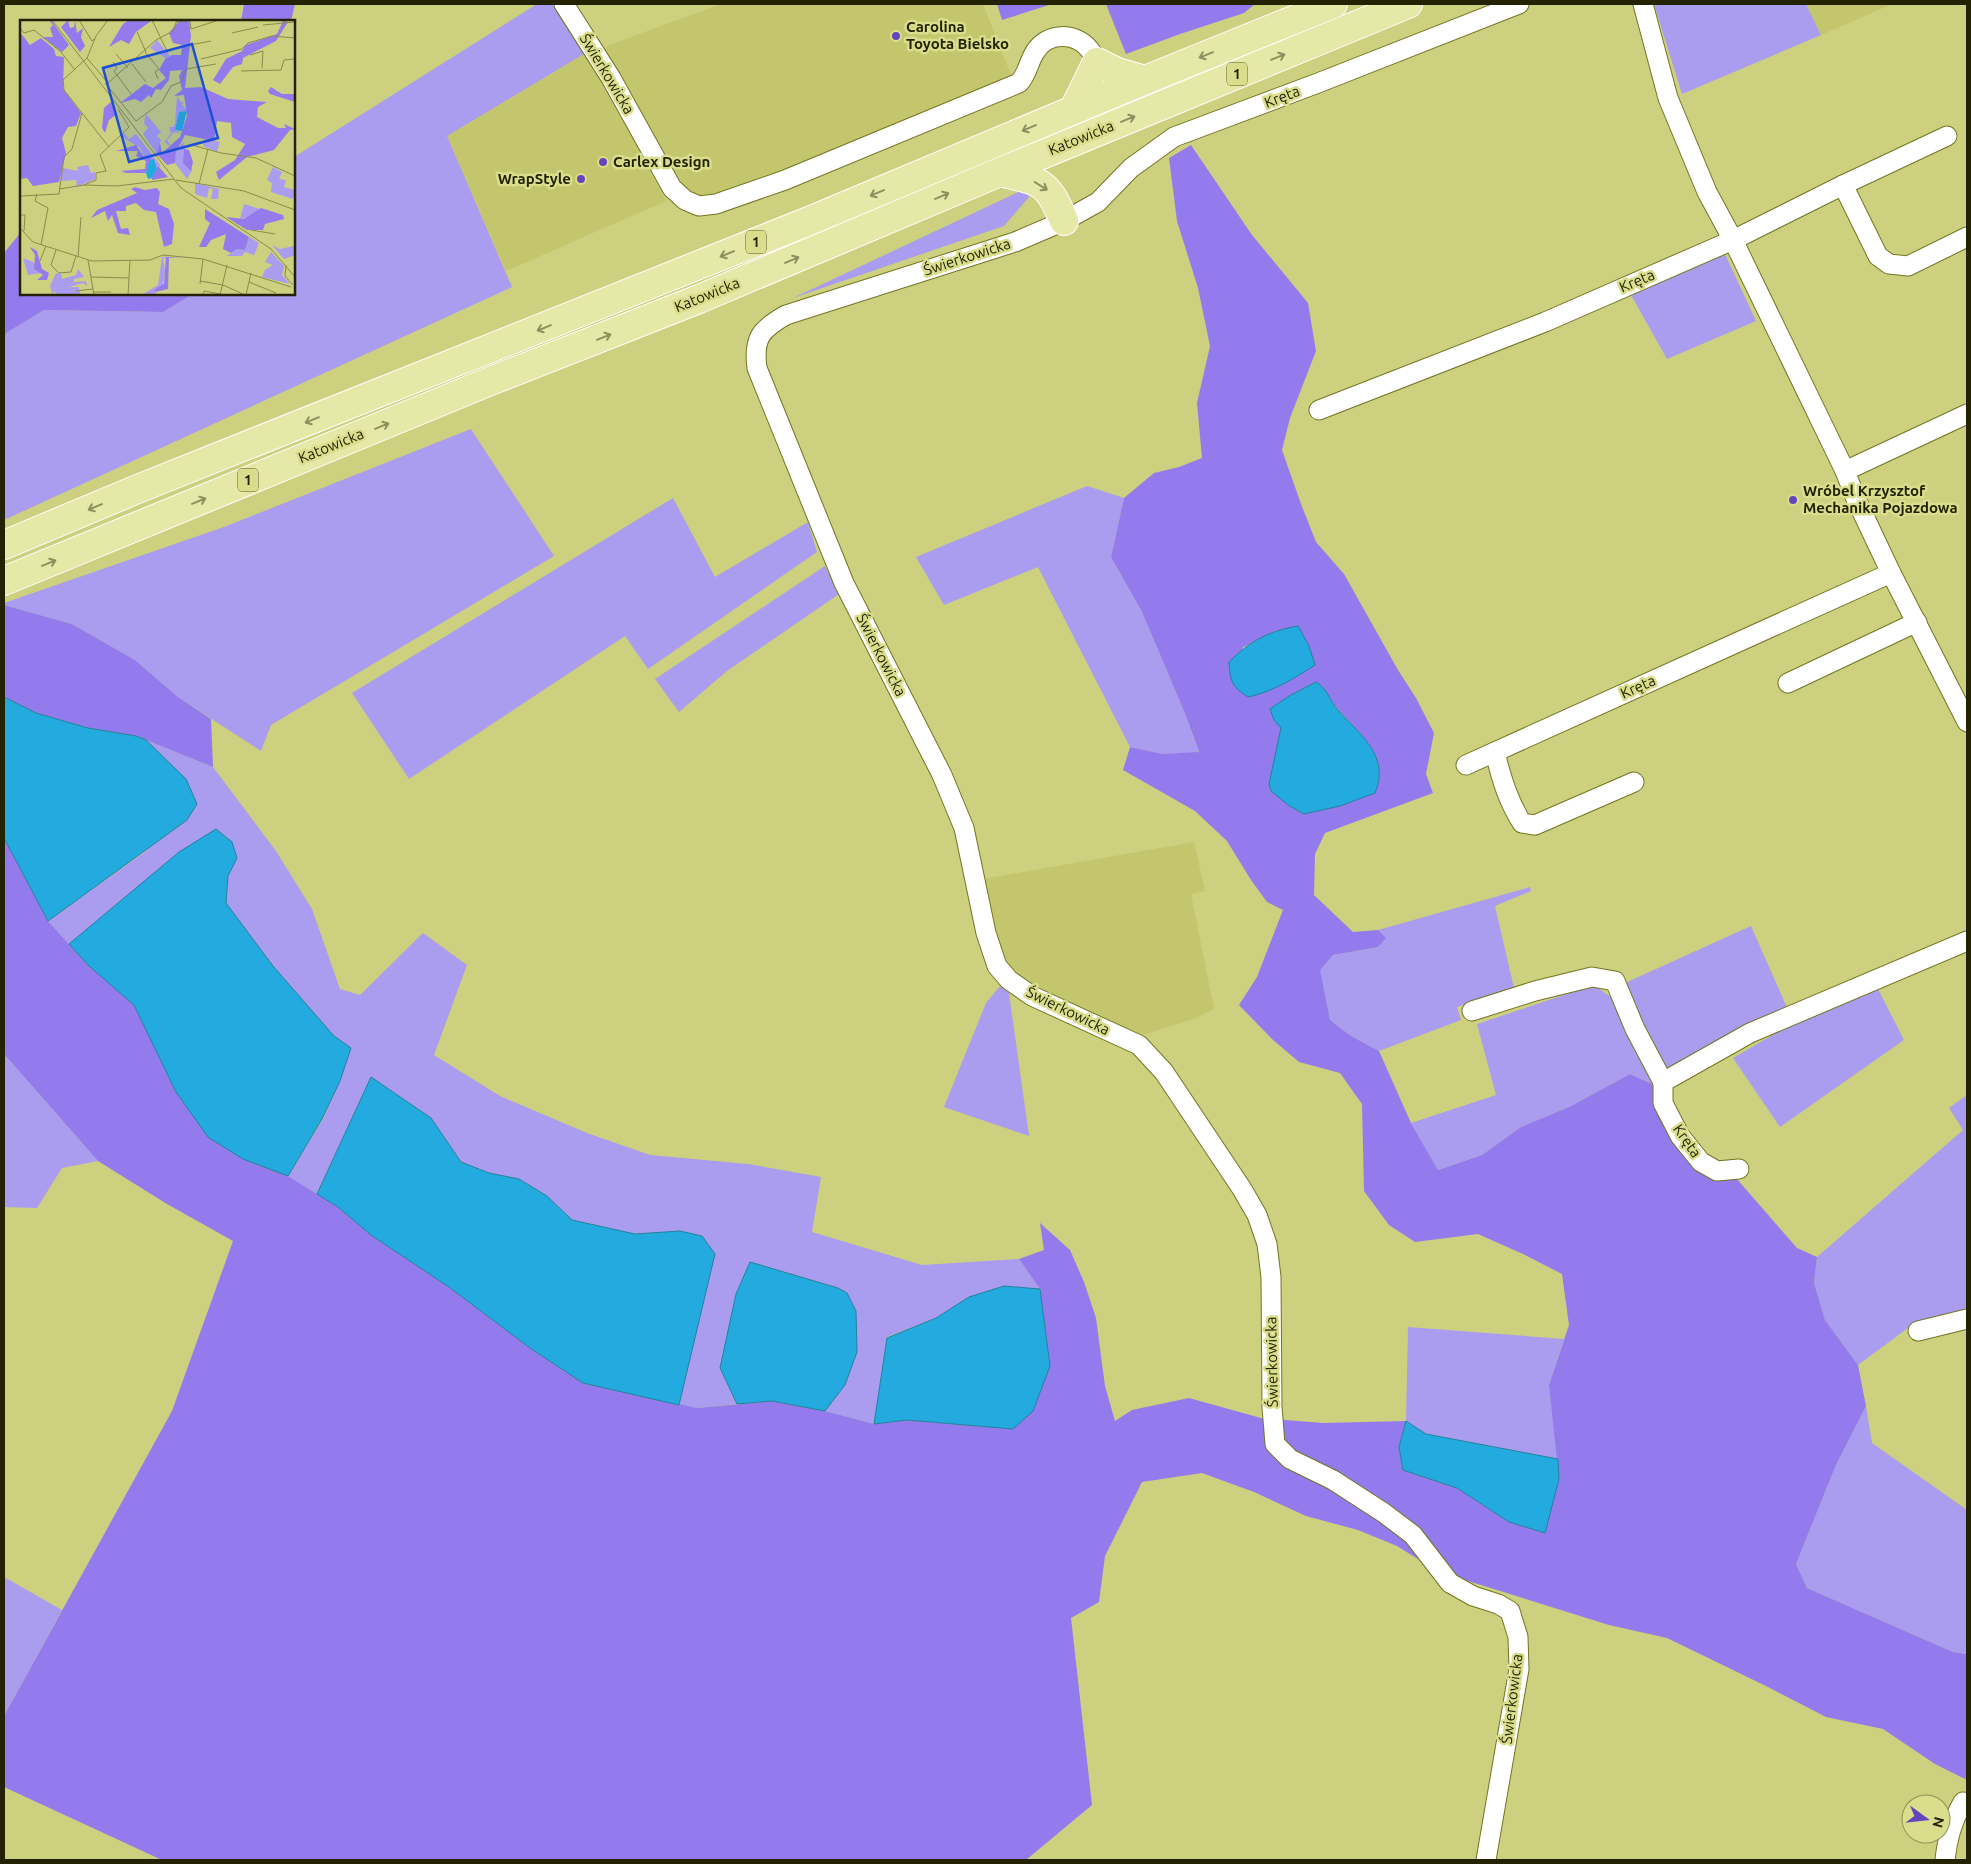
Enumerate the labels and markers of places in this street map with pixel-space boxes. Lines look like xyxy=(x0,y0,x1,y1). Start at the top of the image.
place label: Carolina Toyota Bielsko xyxy=(906,18,1009,52)
marker: Carolina Toyota Bielsko xyxy=(890,30,902,42)
place label: Carlex Design xyxy=(613,153,710,170)
marker: Carlex Design xyxy=(597,156,609,168)
place label: WrapStyle xyxy=(498,170,571,187)
marker: WrapStyle xyxy=(575,173,587,185)
place label: Wróbel Krzysztof Mechanika Pojazdowa xyxy=(1803,482,1958,516)
marker: Wróbel Krzysztof Mechanika Pojazdowa xyxy=(1787,494,1799,506)

